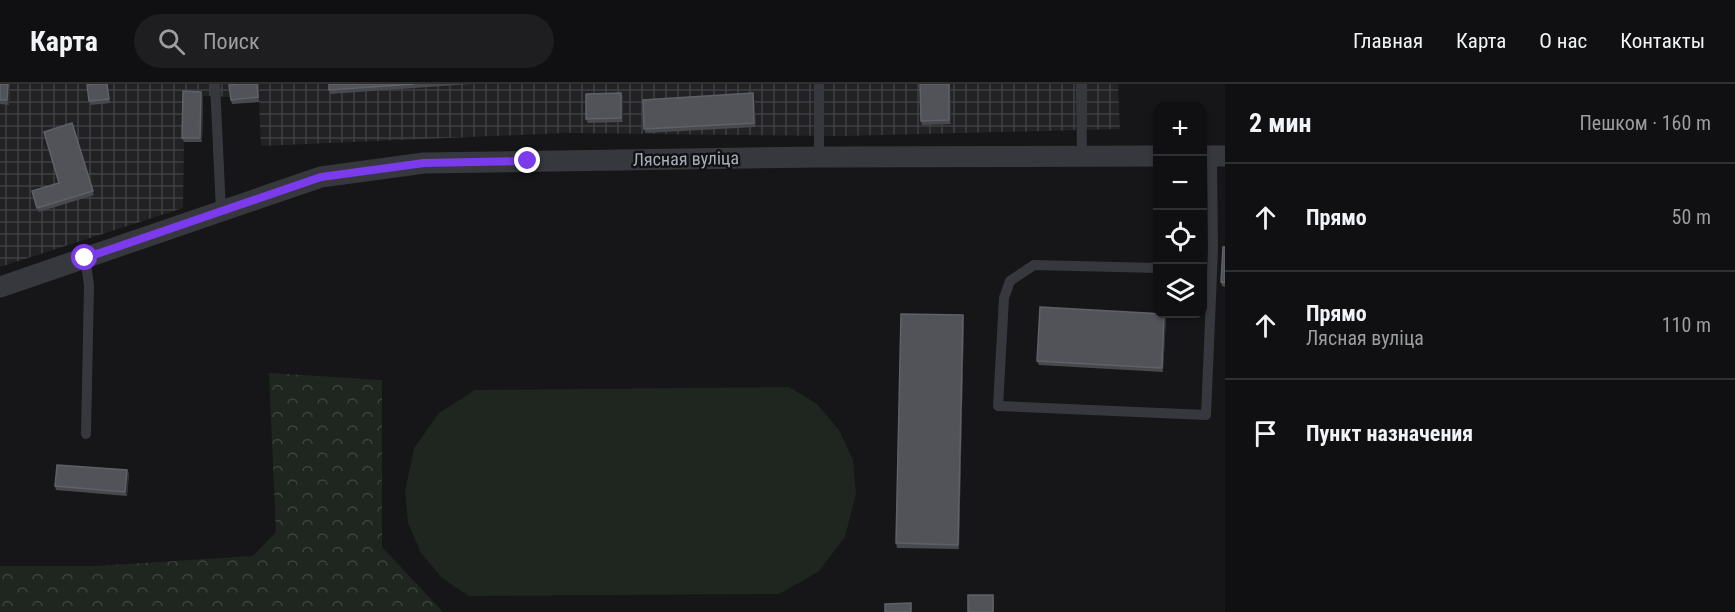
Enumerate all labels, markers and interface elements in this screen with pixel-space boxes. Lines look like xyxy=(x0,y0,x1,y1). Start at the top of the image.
search box xyxy=(134,14,554,68)
text: Карта xyxy=(30,25,98,58)
icon: search xyxy=(155,25,188,58)
text: Поиск xyxy=(203,29,260,54)
text: Главная xyxy=(1353,29,1423,53)
text: Карта xyxy=(1456,29,1506,53)
text: О нас xyxy=(1539,29,1587,53)
text: Контакты xyxy=(1620,29,1705,53)
map controls xyxy=(1153,102,1207,318)
button: + xyxy=(1153,102,1207,156)
text: 2 мин xyxy=(1249,108,1311,138)
text: Пешком · 160 m xyxy=(1579,111,1711,135)
route end xyxy=(514,147,540,173)
street label: Лясная вуліца xyxy=(633,147,739,170)
button: − xyxy=(1153,156,1207,210)
icon: ahead xyxy=(1249,201,1282,234)
text: Прямо xyxy=(1306,205,1367,230)
text: 50 m xyxy=(1672,205,1711,229)
button: locate xyxy=(1153,210,1207,264)
route start xyxy=(71,244,97,270)
button: layers xyxy=(1153,264,1207,318)
text: Прямо xyxy=(1306,301,1367,326)
icon: ahead xyxy=(1249,309,1282,342)
text: 110 m xyxy=(1662,313,1711,337)
text: Лясная вуліца xyxy=(1306,326,1424,350)
icon: arrive xyxy=(1249,417,1282,450)
text: Пункт назначения xyxy=(1306,421,1473,446)

